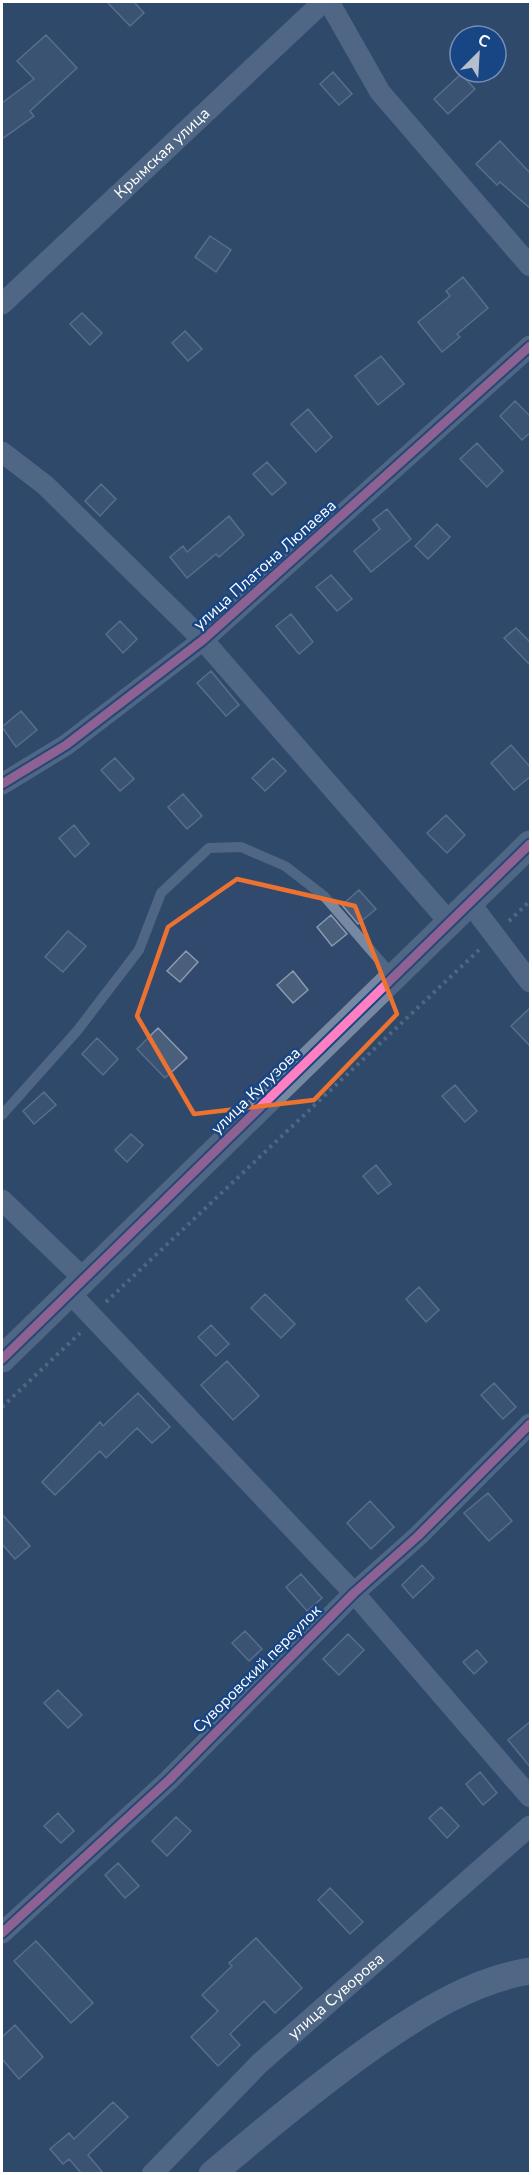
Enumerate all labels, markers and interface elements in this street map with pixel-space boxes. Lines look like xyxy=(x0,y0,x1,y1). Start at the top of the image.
north arrow xyxy=(448,24,508,84)
text: С xyxy=(474,29,493,54)
street label: Крымская улица xyxy=(110,103,215,204)
street label: улица Платона Люпаева xyxy=(189,495,341,635)
street label: улица Кутузова xyxy=(206,1042,306,1140)
street label: Суворовский переулок xyxy=(188,1600,326,1738)
street label: улица Суворова xyxy=(283,1948,389,2045)

